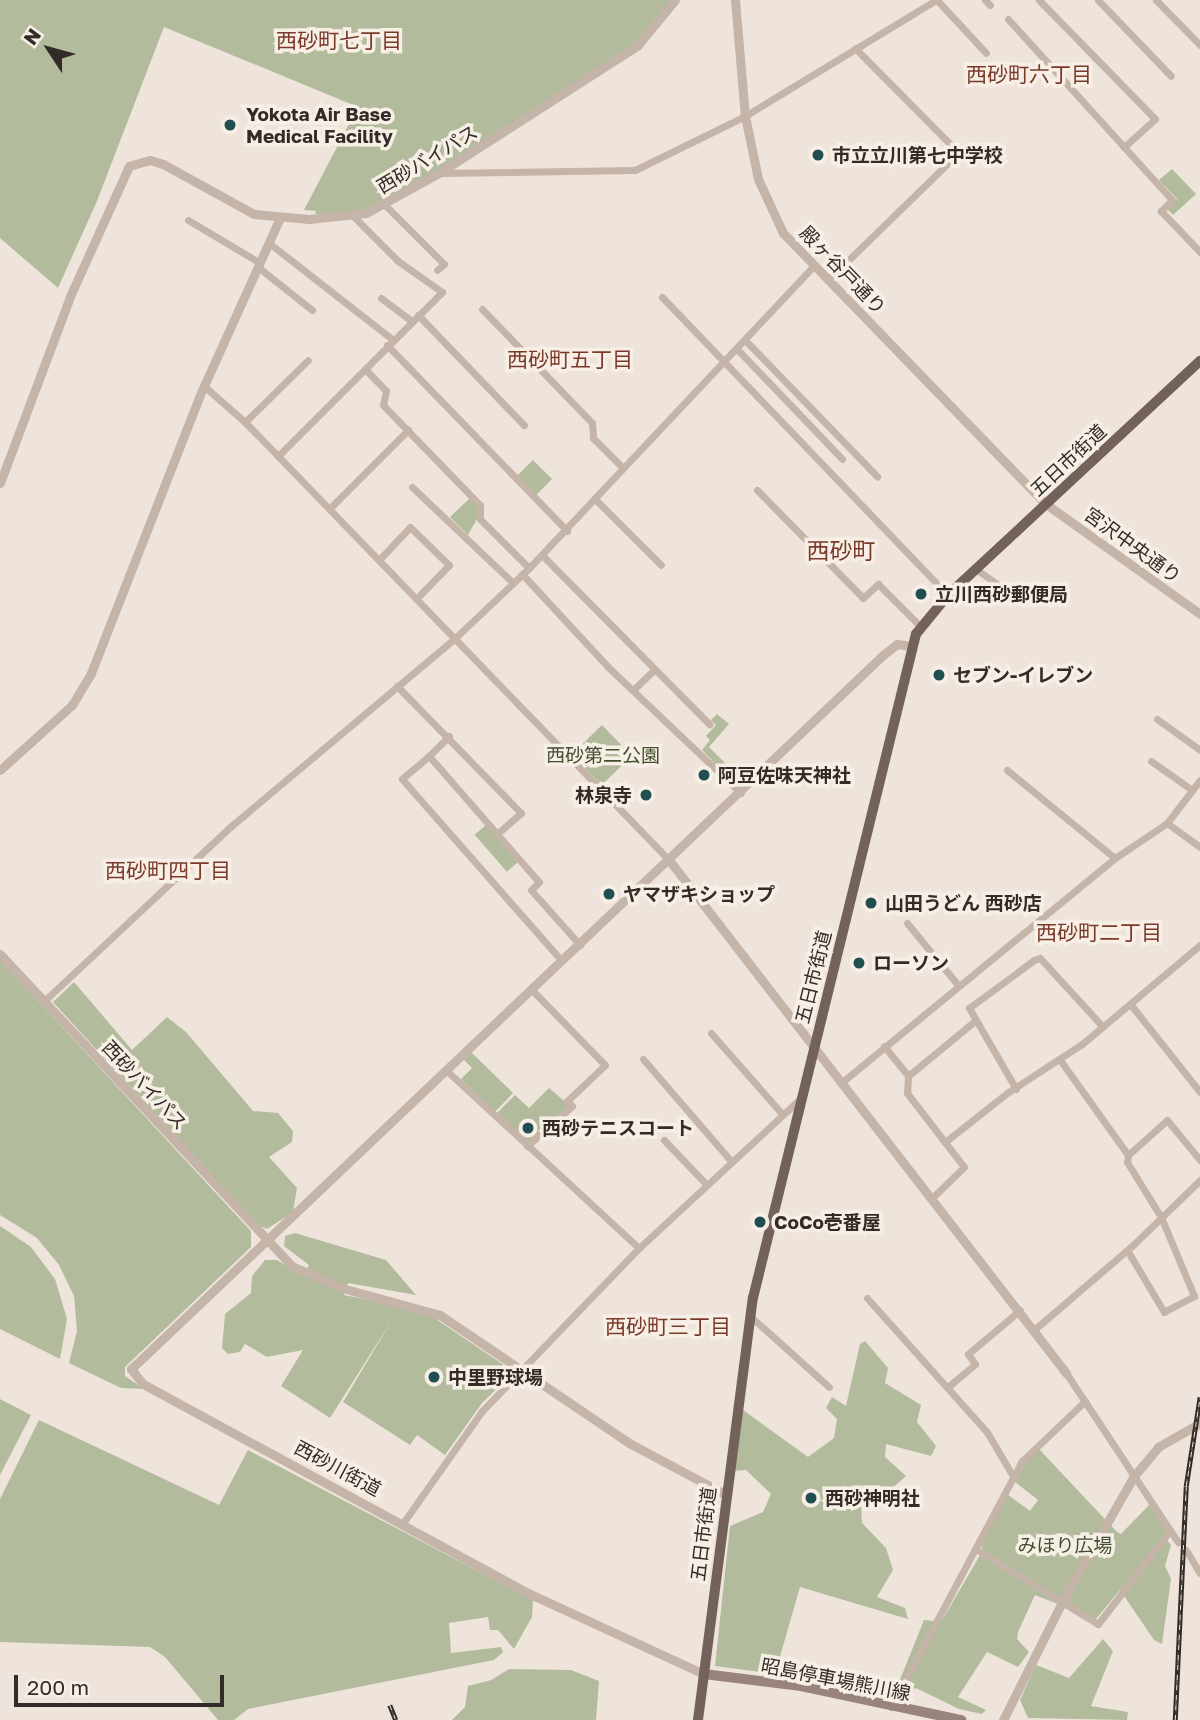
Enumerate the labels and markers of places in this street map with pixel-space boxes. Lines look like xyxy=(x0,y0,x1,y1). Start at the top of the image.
place label: Yokota Air Base Medical Facility xyxy=(246,103,393,147)
marker: Yokota Air Base Medical Facility xyxy=(220,115,240,135)
place label: 市立立川第七中学校 xyxy=(832,144,1003,166)
marker: 市立立川第七中学校 xyxy=(810,147,826,163)
place label: 立川西砂郵便局 xyxy=(935,583,1068,605)
marker: 立川西砂郵便局 xyxy=(913,586,929,602)
place label: セブン-イレブン xyxy=(953,664,1093,686)
marker: セブン-イレブン xyxy=(931,667,947,683)
place label: 阿豆佐味天神社 xyxy=(718,764,851,786)
marker: 阿豆佐味天神社 xyxy=(696,767,712,783)
place label: 林泉寺 xyxy=(575,784,632,806)
marker: 林泉寺 xyxy=(638,787,654,803)
place label: ヤマザキショップ xyxy=(623,883,775,905)
marker: ヤマザキショップ xyxy=(601,886,617,902)
place label: 山田うどん 西砂店 xyxy=(885,892,1042,914)
marker: 山田うどん 西砂店 xyxy=(863,895,879,911)
place label: ローソン xyxy=(873,952,949,974)
marker: ローソン xyxy=(851,955,867,971)
place label: 西砂テニスコート xyxy=(542,1117,694,1139)
marker: 西砂テニスコート xyxy=(520,1120,536,1136)
place label: CoCo壱番屋 xyxy=(774,1211,881,1233)
marker: CoCo壱番屋 xyxy=(752,1214,768,1230)
place label: 中里野球場 xyxy=(448,1366,543,1388)
marker: 中里野球場 xyxy=(426,1369,442,1385)
place label: 西砂神明社 xyxy=(825,1487,920,1509)
marker: 西砂神明社 xyxy=(803,1490,819,1506)

